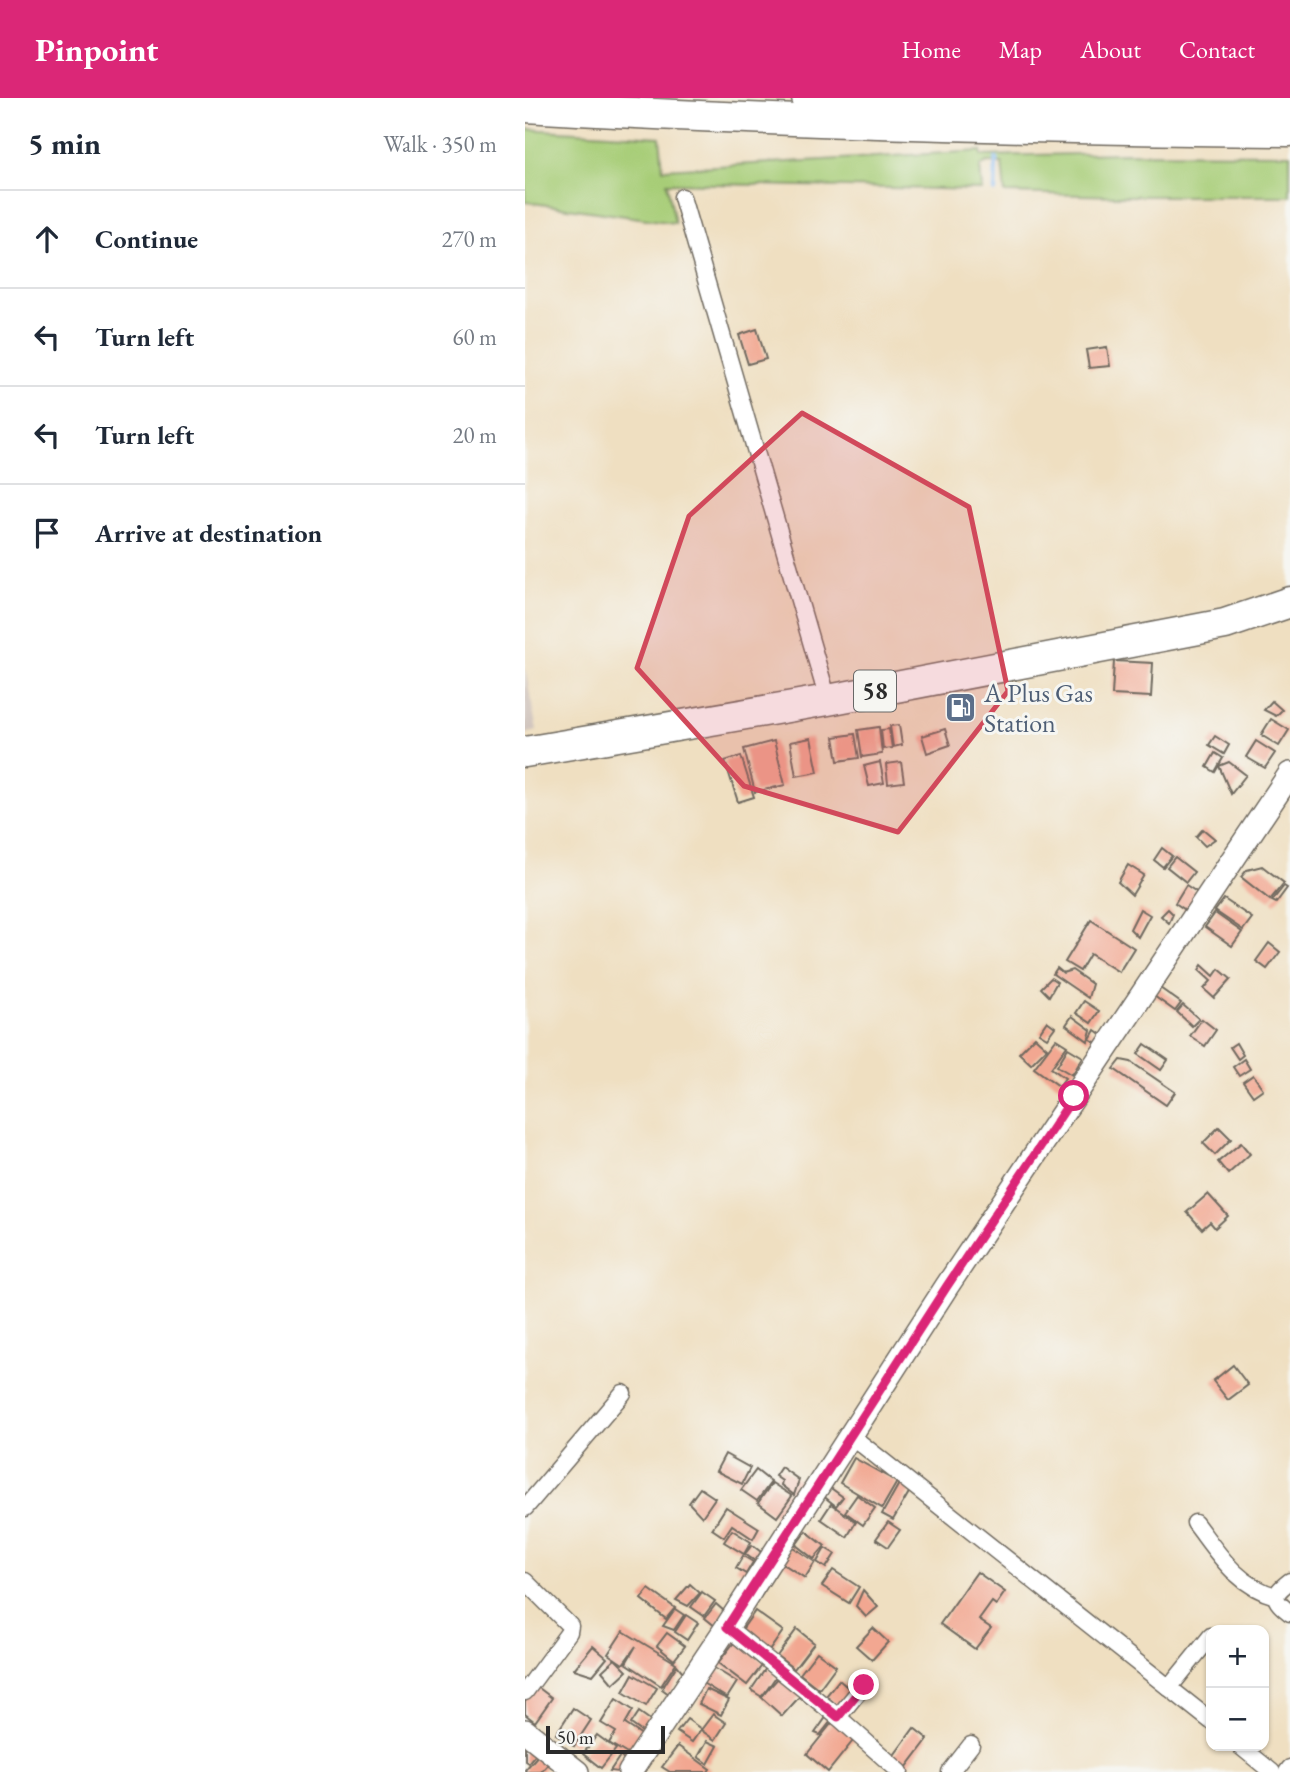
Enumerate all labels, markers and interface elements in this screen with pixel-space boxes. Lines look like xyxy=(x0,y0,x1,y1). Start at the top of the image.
text: Pinpoint xyxy=(35,28,158,71)
text: Home xyxy=(901,34,961,65)
text: Map xyxy=(999,34,1042,65)
text: About xyxy=(1080,34,1141,65)
text: Contact xyxy=(1179,34,1255,65)
text: 5 min xyxy=(28,124,101,163)
text: Walk · 350 m xyxy=(383,129,497,159)
icon: ahead xyxy=(28,220,66,258)
text: Continue xyxy=(95,222,198,256)
text: 270 m xyxy=(441,224,497,254)
icon: left xyxy=(28,318,66,356)
text: Turn left xyxy=(95,320,194,354)
text: 60 m xyxy=(452,322,497,352)
icon: left xyxy=(28,416,66,454)
text: Turn left xyxy=(95,418,194,452)
text: 20 m xyxy=(452,420,497,450)
icon: arrive xyxy=(28,514,66,552)
text: Arrive at destination xyxy=(95,516,322,550)
road number: 58 xyxy=(854,670,896,712)
place label: A Plus Gas Station xyxy=(983,676,1093,740)
fuel station icon: A Plus Gas Station xyxy=(944,691,978,725)
route start xyxy=(1058,1080,1089,1111)
map controls xyxy=(1206,1625,1269,1751)
button: + xyxy=(1206,1625,1269,1688)
route end xyxy=(848,1669,879,1700)
button: − xyxy=(1206,1688,1269,1751)
scale bar xyxy=(546,1723,665,1755)
text: 50 m xyxy=(557,1725,594,1750)

